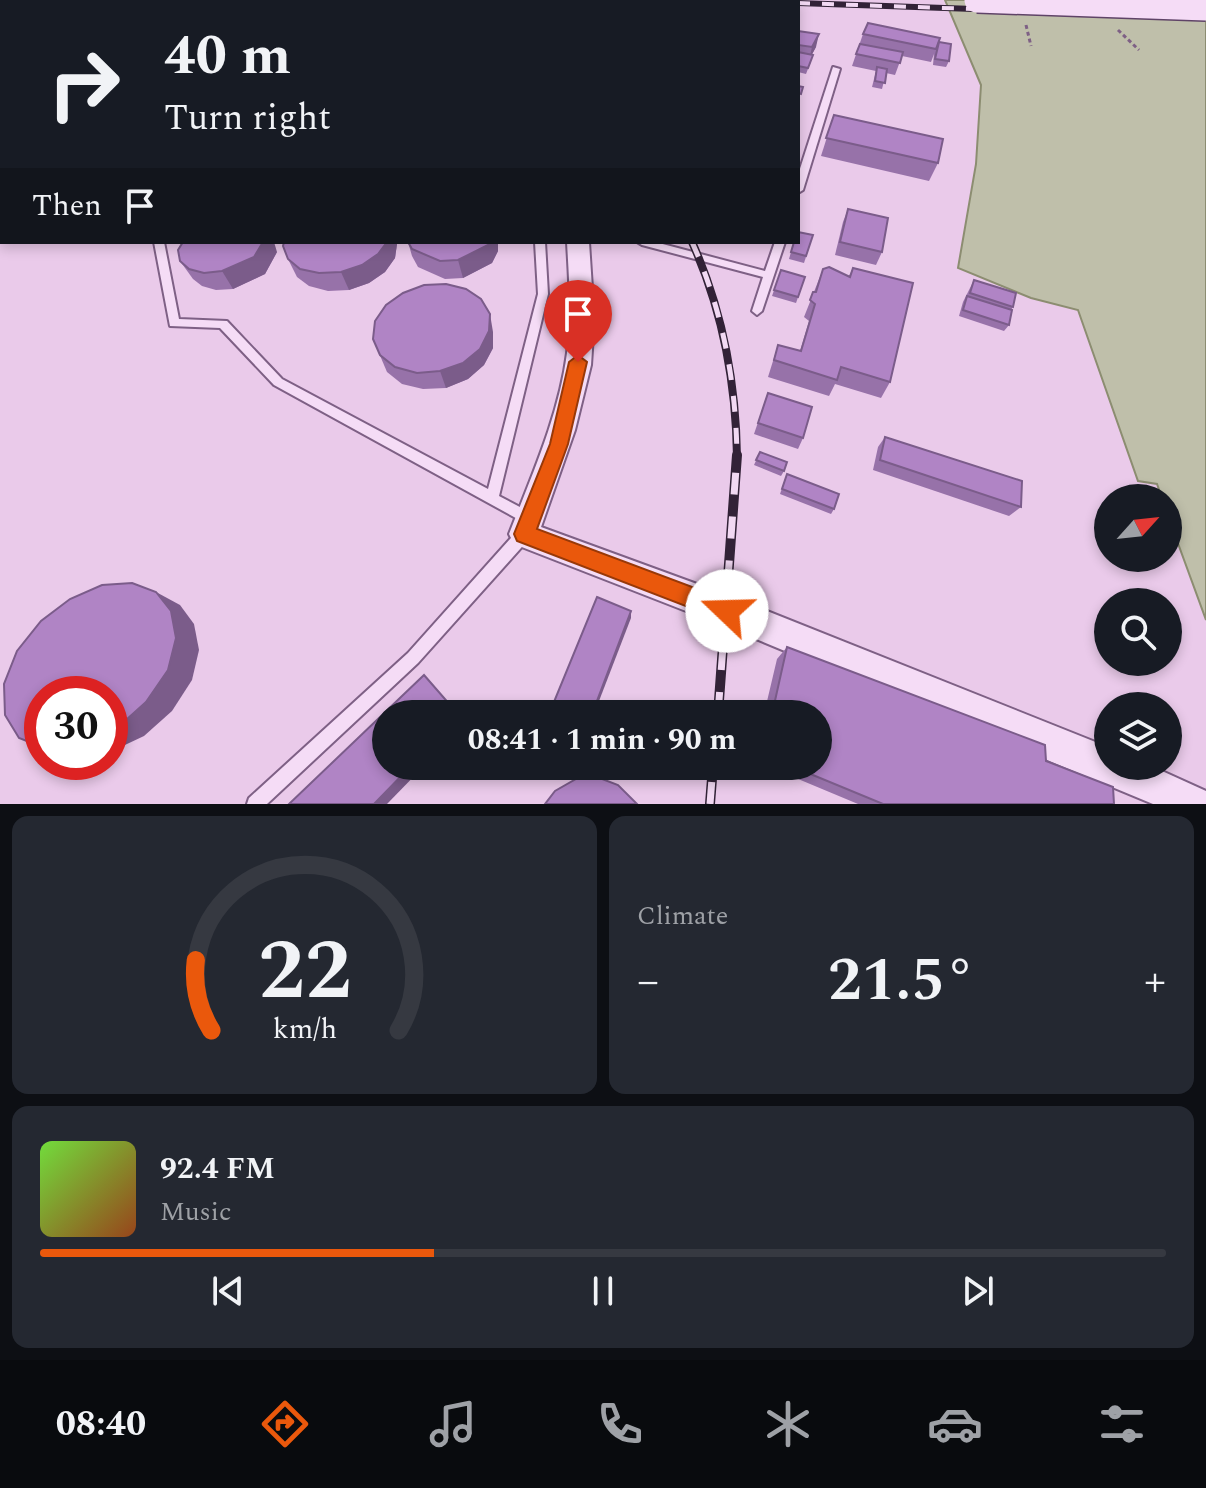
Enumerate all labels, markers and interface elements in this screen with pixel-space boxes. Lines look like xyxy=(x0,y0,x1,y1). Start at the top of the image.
text: 40 m xyxy=(164,14,291,99)
icon: right xyxy=(32,32,136,136)
text: Turn right xyxy=(164,91,331,146)
text: Then xyxy=(32,183,102,229)
icon: arrive xyxy=(118,184,162,228)
pin xyxy=(544,280,612,362)
icon: arrive xyxy=(556,292,600,336)
north arrow xyxy=(1094,484,1182,572)
map controls xyxy=(1094,484,1182,780)
position arrow xyxy=(685,569,769,653)
button: search xyxy=(1094,588,1182,676)
speed limit sign: 30 xyxy=(24,676,128,780)
button: layers xyxy=(1094,692,1182,780)
text: 08:41 · 1 min · 90 m xyxy=(468,717,736,763)
text: Climate xyxy=(637,896,728,936)
text: 22 xyxy=(258,909,351,1036)
text: 21.5° xyxy=(828,935,975,1027)
text: − xyxy=(637,948,659,1015)
text: + xyxy=(1144,948,1166,1015)
text: km/h xyxy=(272,1008,337,1051)
text: 92.4 FM xyxy=(160,1146,275,1192)
text: Music xyxy=(160,1192,231,1232)
icon: previous xyxy=(206,1269,250,1313)
icon: pause xyxy=(581,1269,625,1313)
icon: next xyxy=(956,1269,1000,1313)
icon: directions xyxy=(257,1396,313,1452)
icon: music xyxy=(425,1396,481,1452)
icon: phone xyxy=(592,1396,648,1452)
icon: climate xyxy=(760,1396,816,1452)
icon: car xyxy=(927,1396,983,1452)
icon: filters xyxy=(1094,1396,1150,1452)
text: 08:40 xyxy=(56,1397,146,1452)

